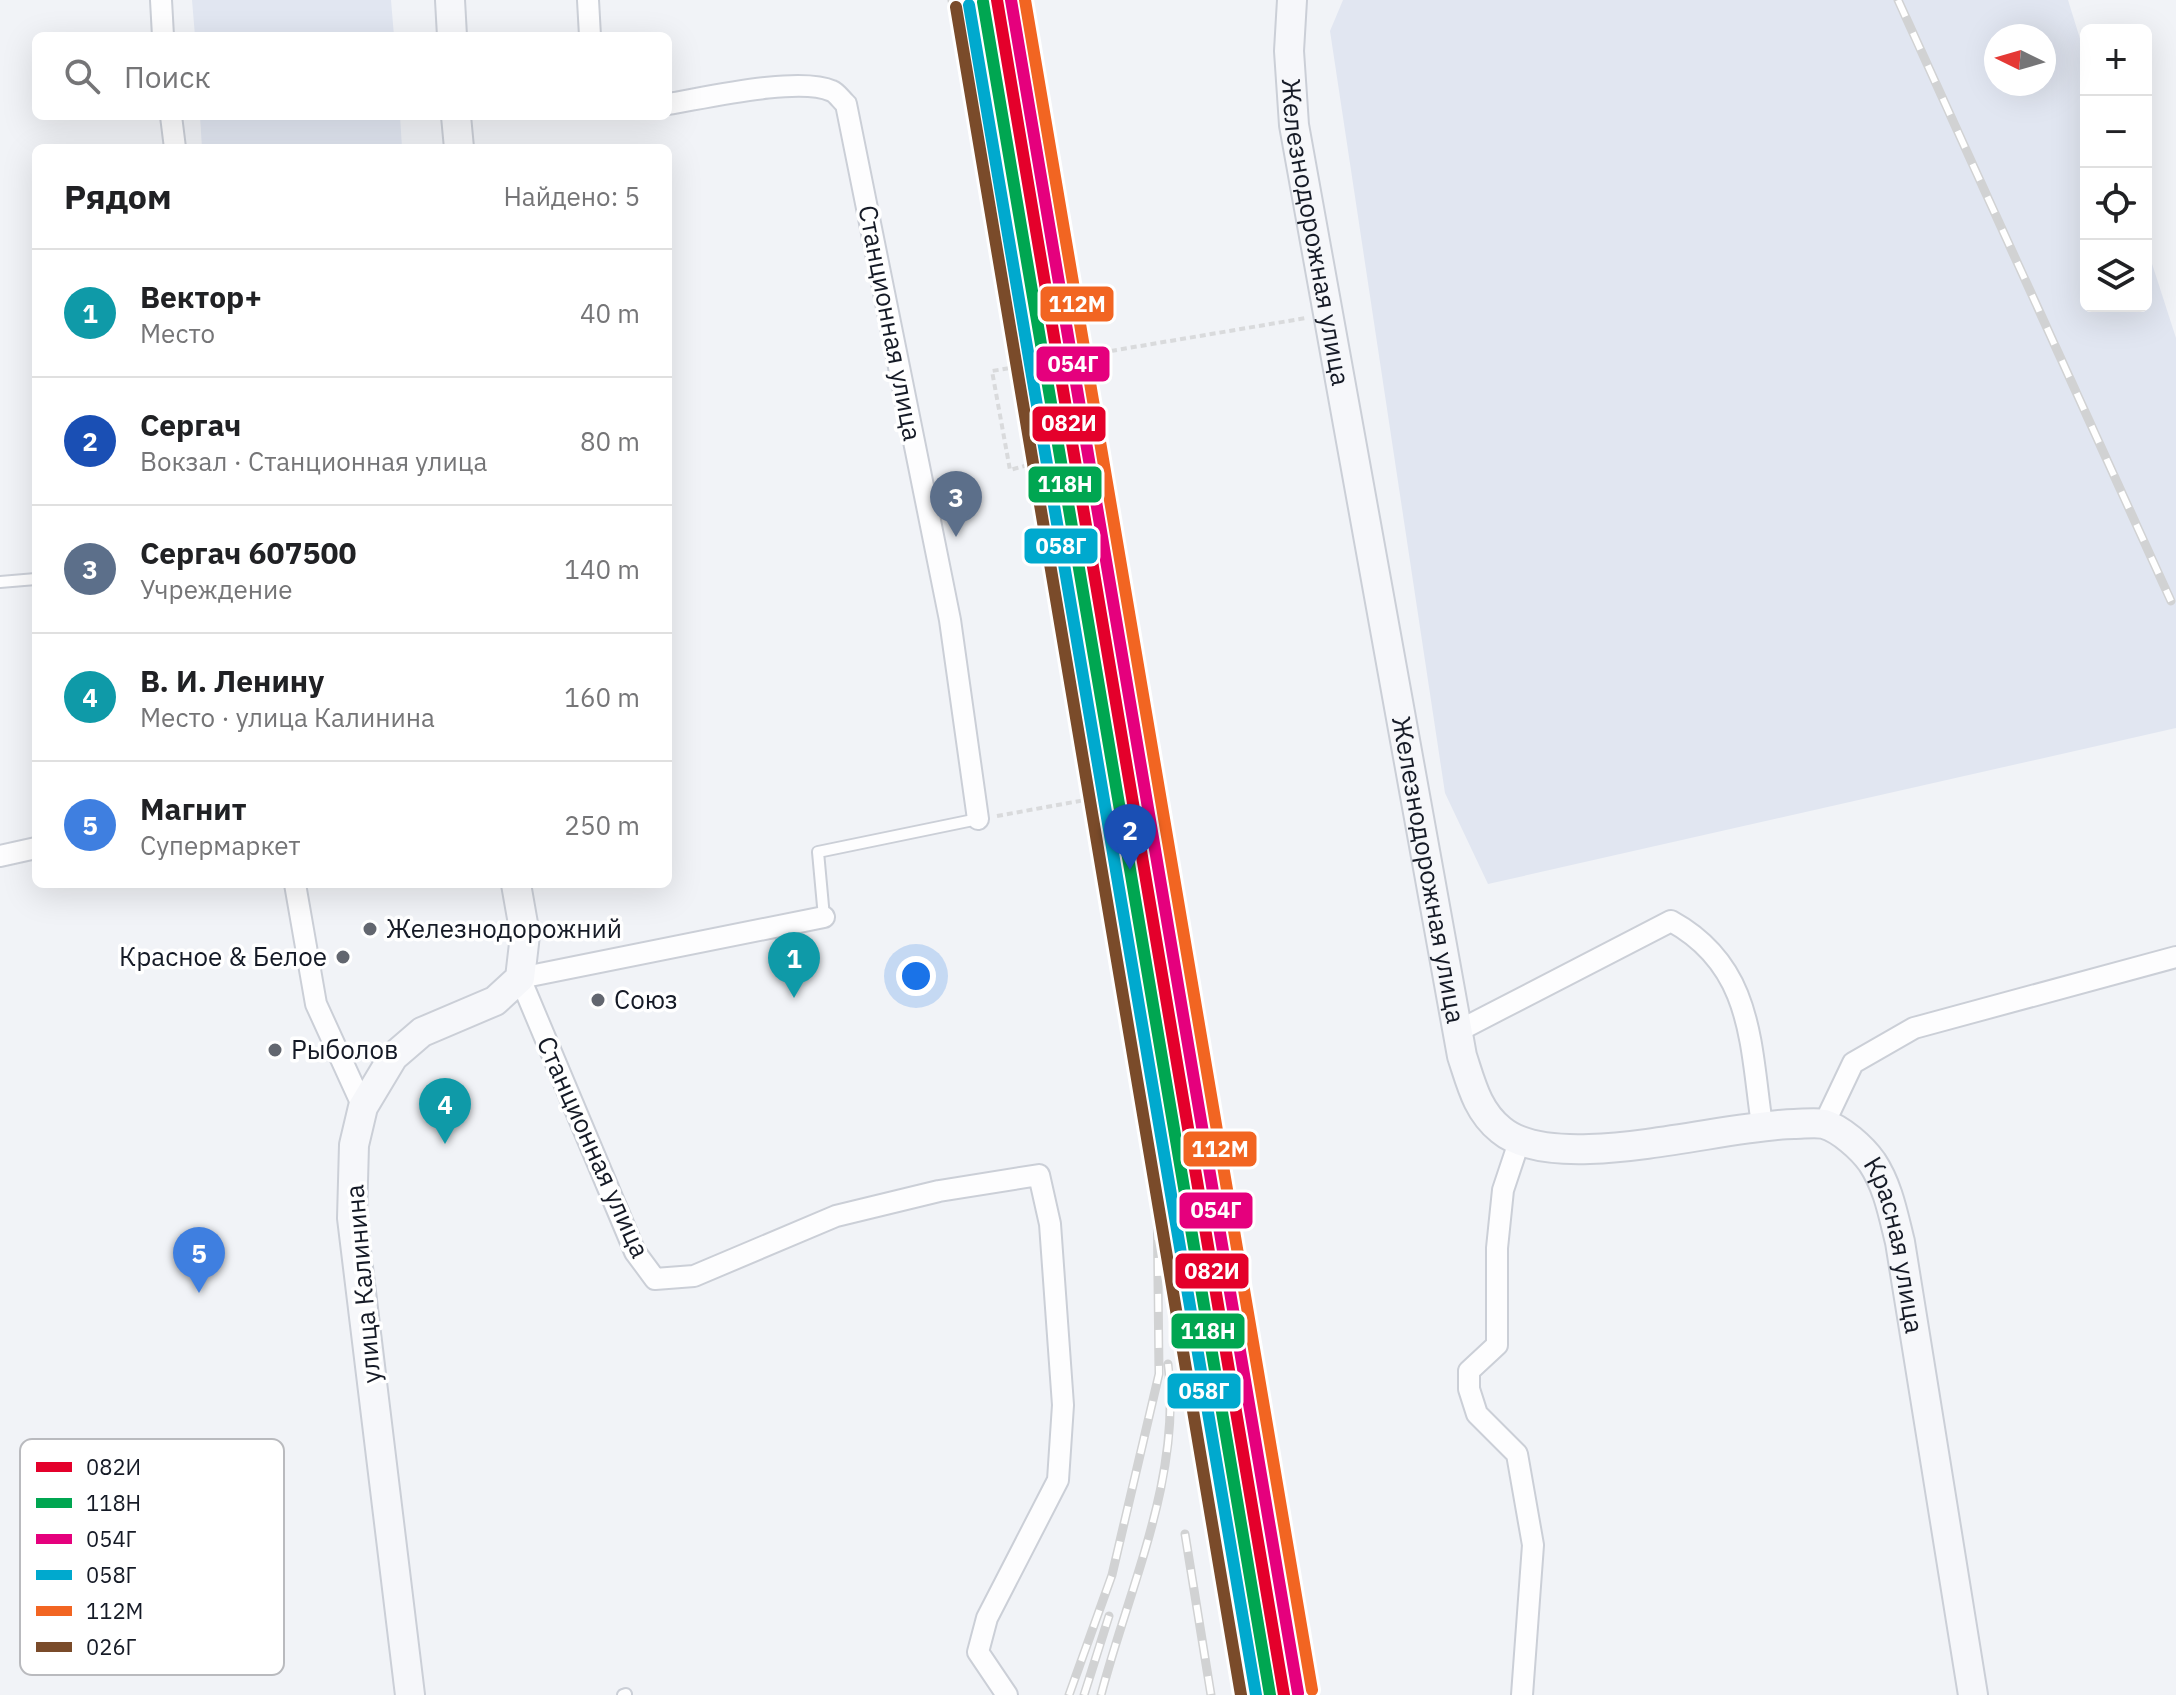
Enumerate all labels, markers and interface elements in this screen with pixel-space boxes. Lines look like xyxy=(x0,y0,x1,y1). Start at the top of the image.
north arrow xyxy=(1984,24,2056,96)
map controls xyxy=(2080,24,2152,312)
button: + xyxy=(2080,24,2152,96)
search box xyxy=(32,32,672,120)
icon: search xyxy=(60,54,104,98)
text: Поиск xyxy=(124,57,211,96)
street label: Железнодорожная улица xyxy=(1275,77,1359,388)
button: − xyxy=(2080,96,2152,168)
button: locate xyxy=(2080,168,2152,240)
text: Рядом xyxy=(64,174,172,218)
text: Найдено: 5 xyxy=(503,179,640,213)
street label: Станционная улица xyxy=(851,202,931,444)
button: layers xyxy=(2080,240,2152,312)
text: Вектор+ xyxy=(140,277,262,316)
line badge: 112М xyxy=(1039,285,1115,323)
text: 112М xyxy=(1048,289,1106,318)
text: 1 xyxy=(82,296,98,330)
text: 40 m xyxy=(580,296,640,330)
text: Место xyxy=(140,316,215,350)
line badge: 054Г xyxy=(1035,345,1111,383)
text: 054Г xyxy=(1048,349,1098,378)
text: Сергач xyxy=(140,405,241,444)
line badge: 082И xyxy=(1031,405,1107,443)
text: 082И xyxy=(1041,408,1097,437)
text: 2 xyxy=(82,424,98,458)
text: 80 m xyxy=(580,424,640,458)
text: Вокзал · Станционная улица xyxy=(140,444,487,478)
line badge: 118Н xyxy=(1027,465,1103,504)
text: 118Н xyxy=(1037,469,1093,498)
pin: 3 xyxy=(930,471,982,537)
line badge: 058Г xyxy=(1023,527,1099,565)
text: 058Г xyxy=(1036,531,1086,560)
text: Сергач 607500 xyxy=(140,533,356,572)
text: 3 xyxy=(82,552,98,586)
text: 140 m xyxy=(564,552,640,586)
text: Учреждение xyxy=(140,572,293,606)
text: В. И. Ленину xyxy=(140,661,324,700)
text: 4 xyxy=(82,680,98,714)
text: 160 m xyxy=(564,680,640,714)
text: Место · улица Калинина xyxy=(140,700,435,734)
street label: Железнодорожная улица xyxy=(1385,713,1474,1026)
text: Магнит xyxy=(140,789,246,828)
pin: 2 xyxy=(1104,804,1156,870)
text: 5 xyxy=(82,808,98,842)
text: 250 m xyxy=(564,808,640,842)
text: Супермаркет xyxy=(140,828,301,862)
place label: Железнодорожний xyxy=(386,911,622,945)
marker: Железнодорожний xyxy=(361,920,379,938)
pin: 1 xyxy=(768,932,820,998)
place label: Красное & Белое xyxy=(119,939,327,973)
marker: Красное & Белое xyxy=(334,948,352,966)
your location xyxy=(896,956,936,996)
place label: Союз xyxy=(614,982,678,1016)
marker: Союз xyxy=(589,991,607,1009)
street label: Станционная улица xyxy=(530,1030,658,1263)
place label: Рыболов xyxy=(291,1032,398,1066)
marker: Рыболов xyxy=(266,1041,284,1059)
pin: 4 xyxy=(419,1078,471,1144)
line badge: 112М xyxy=(1182,1130,1258,1168)
text: 112М xyxy=(1191,1134,1249,1163)
street label: Красная улица xyxy=(1857,1150,1932,1336)
street label: улица Калинина xyxy=(336,1183,388,1385)
line badge: 054Г xyxy=(1178,1191,1254,1230)
text: 054Г xyxy=(1191,1195,1241,1224)
pin: 5 xyxy=(173,1227,225,1293)
line badge: 082И xyxy=(1174,1252,1250,1290)
text: 082И xyxy=(1184,1256,1240,1285)
line badge: 118Н xyxy=(1170,1312,1246,1350)
text: 118Н xyxy=(1180,1316,1236,1345)
line badge: 058Г xyxy=(1166,1372,1242,1410)
text: 058Г xyxy=(1179,1376,1229,1405)
legend xyxy=(20,1439,284,1675)
text: 082И xyxy=(86,1452,141,1481)
text: 118Н xyxy=(86,1488,141,1517)
text: 054Г xyxy=(86,1524,137,1553)
text: 058Г xyxy=(86,1560,137,1589)
text: 112М xyxy=(86,1596,143,1625)
text: 026Г xyxy=(86,1632,137,1661)

